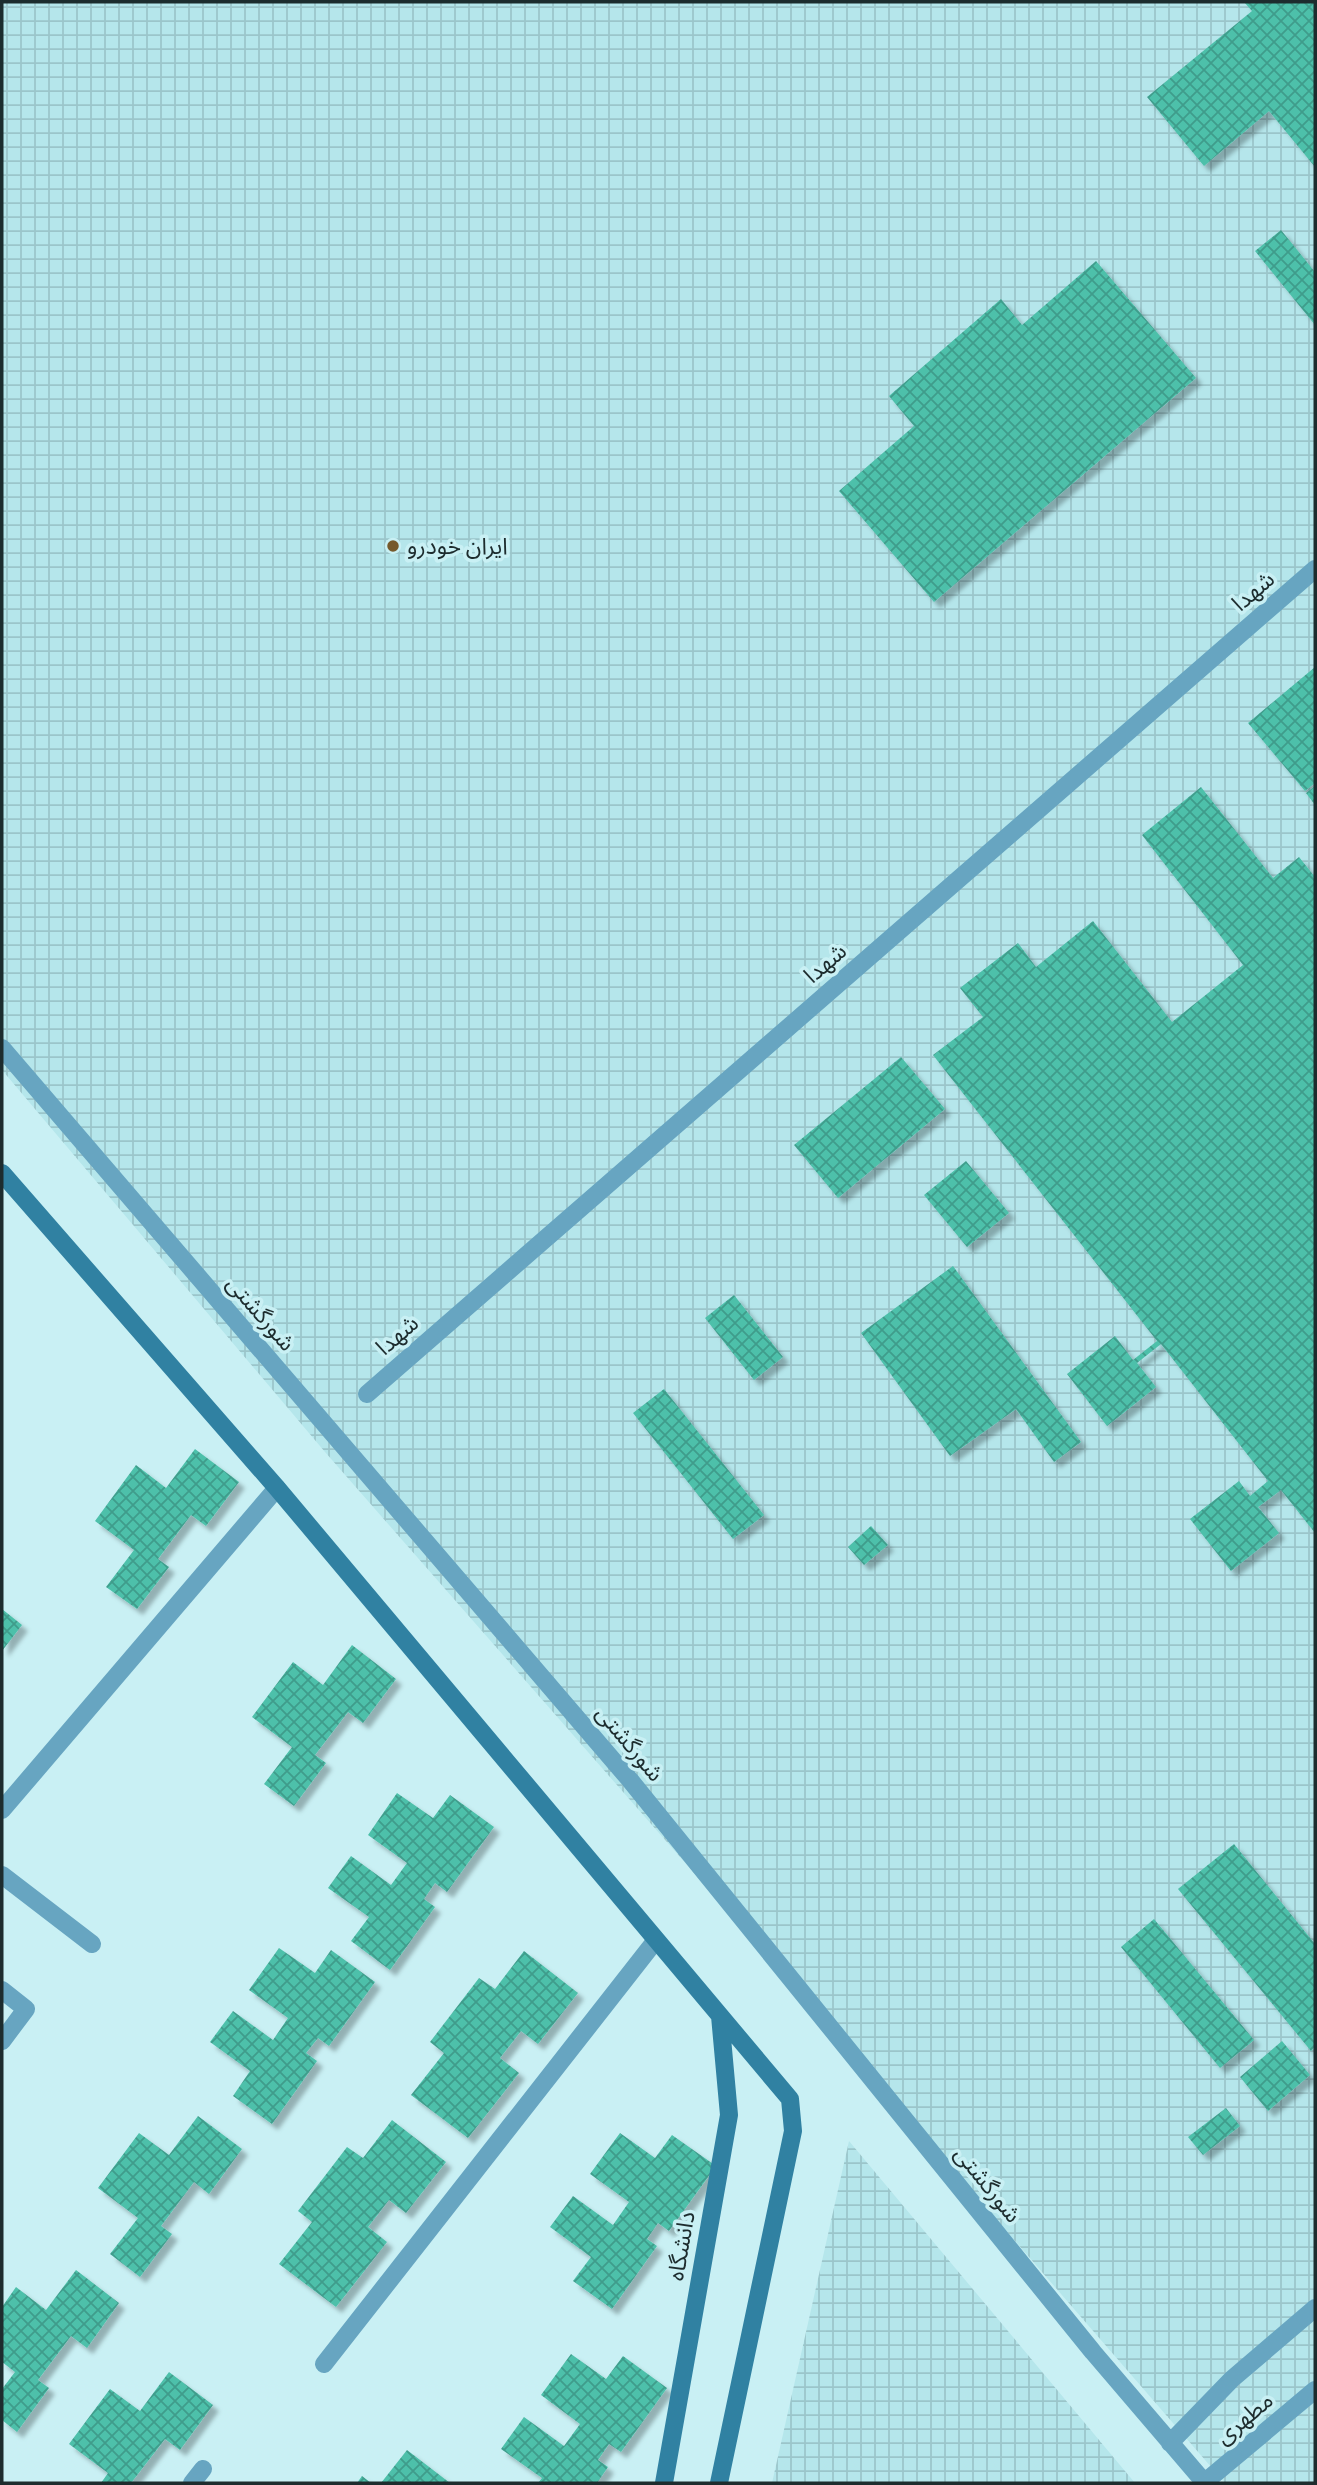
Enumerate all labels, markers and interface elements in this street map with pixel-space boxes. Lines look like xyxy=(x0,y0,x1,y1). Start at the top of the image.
place label: ایران خودرو xyxy=(407,529,508,561)
marker: ایران خودرو xyxy=(385,538,401,554)
street label: شهدا xyxy=(1224,563,1281,618)
street label: شهدا xyxy=(796,935,853,990)
street label: شورگشتی xyxy=(220,1268,304,1357)
street label: شهدا xyxy=(368,1307,425,1362)
street label: شورگشتی xyxy=(589,1697,672,1787)
street label: شورگشتی xyxy=(948,2138,1030,2229)
street label: دانشگاه xyxy=(658,2209,702,2283)
street label: مطهری xyxy=(1208,2384,1279,2451)

